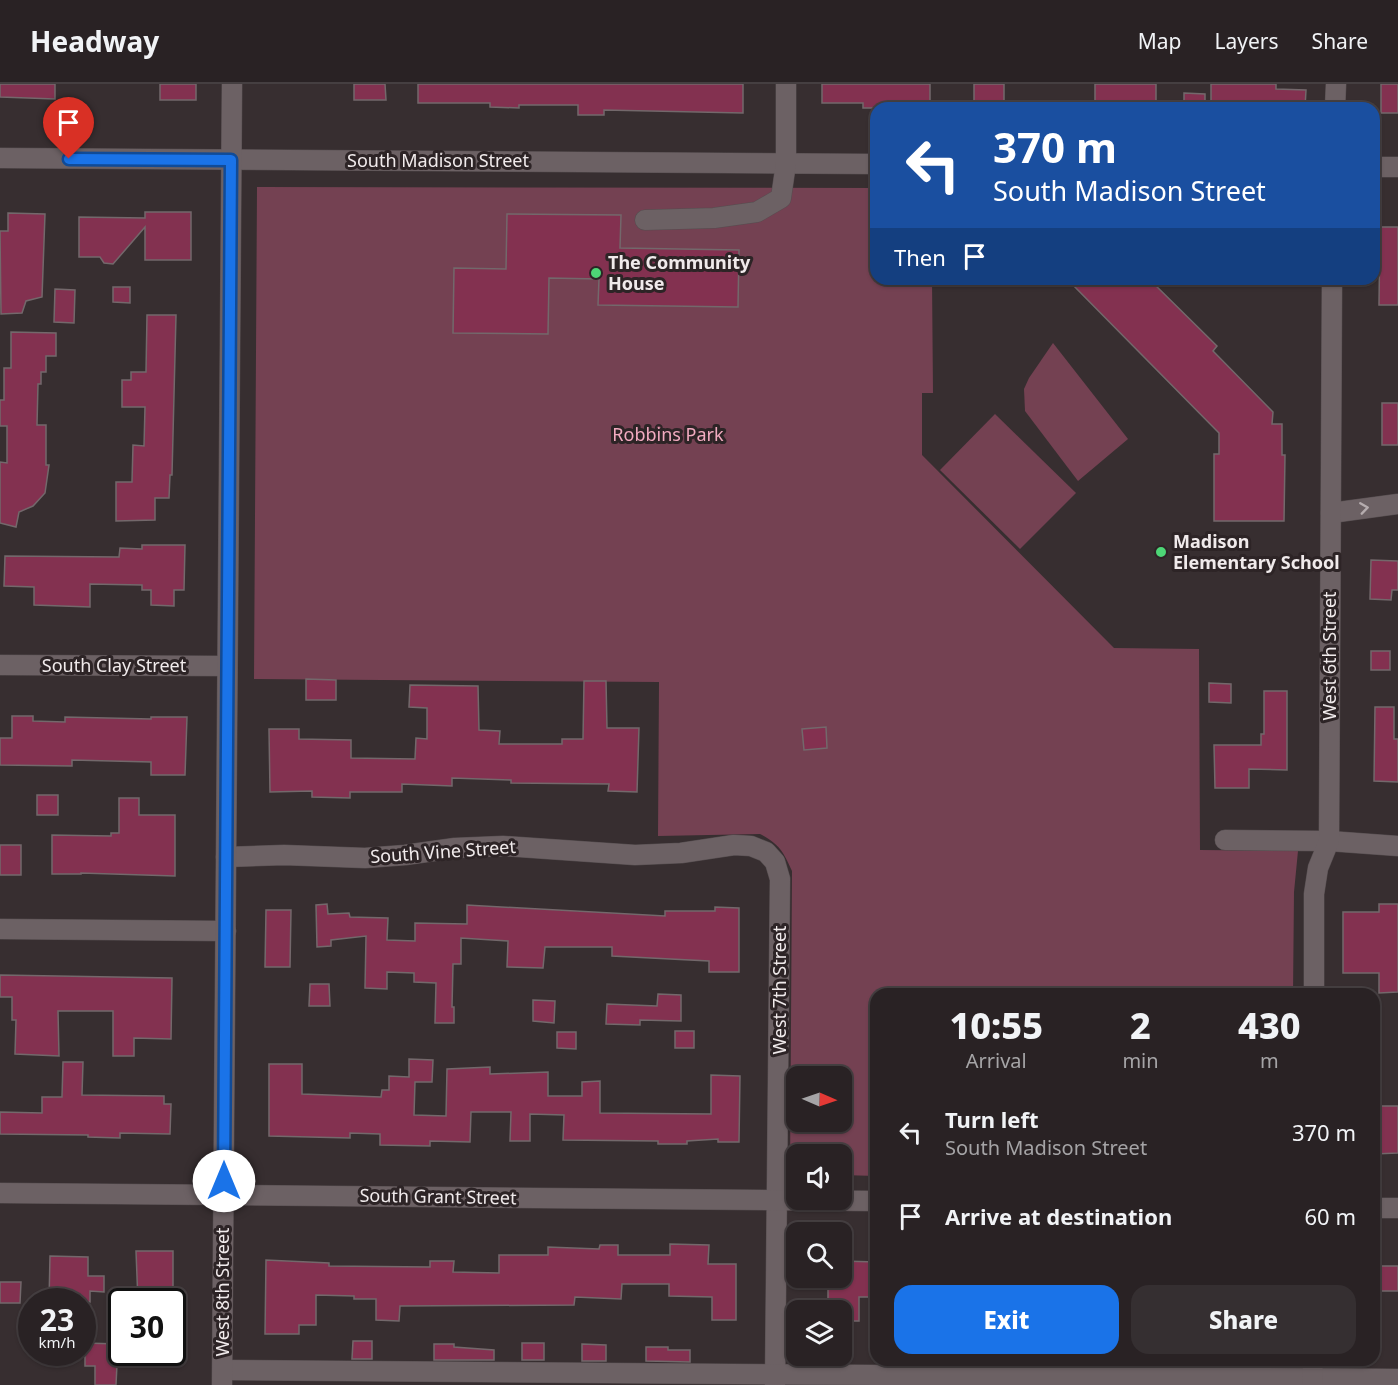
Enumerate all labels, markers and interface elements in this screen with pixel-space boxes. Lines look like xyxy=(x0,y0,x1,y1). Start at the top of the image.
text: Headway xyxy=(30,22,159,60)
text: Map xyxy=(1138,27,1182,55)
text: Layers xyxy=(1215,27,1279,55)
text: Share xyxy=(1312,27,1368,55)
pin xyxy=(43,97,94,159)
icon: arrive xyxy=(52,106,85,139)
text: 370 m xyxy=(993,118,1117,175)
icon: left xyxy=(894,126,972,204)
street label: South Madison Street xyxy=(347,148,529,172)
text: South Madison Street xyxy=(993,172,1266,209)
icon: arrive xyxy=(958,240,991,273)
text: Then xyxy=(894,242,946,272)
place label: The Community House xyxy=(608,250,751,295)
marker: The Community House xyxy=(589,266,603,280)
park label: Robbins Park xyxy=(612,422,724,446)
one-way arrow xyxy=(1360,503,1369,515)
place label: Madison Elementary School xyxy=(1173,529,1340,574)
marker: Madison Elementary School xyxy=(1154,545,1168,559)
street label: West 6th Street xyxy=(1317,591,1341,721)
street label: South Clay Street xyxy=(42,653,187,677)
street label: South Vine Street xyxy=(369,834,517,868)
street label: West 7th Street xyxy=(767,925,791,1055)
text: 10:55 xyxy=(949,1001,1043,1050)
text: 2 xyxy=(1130,1001,1151,1050)
text: 430 xyxy=(1238,1001,1301,1050)
text: Arrival xyxy=(966,1047,1027,1074)
text: min xyxy=(1122,1047,1159,1074)
text: m xyxy=(1260,1047,1279,1074)
north arrow xyxy=(786,1066,852,1132)
map controls xyxy=(786,1066,852,1366)
text: Turn left xyxy=(945,1104,1039,1134)
icon: left xyxy=(894,1116,927,1149)
text: 370 m xyxy=(1292,1117,1356,1147)
text: South Madison Street xyxy=(945,1134,1147,1161)
button: sound xyxy=(786,1144,852,1210)
position arrow xyxy=(192,1149,256,1213)
street label: South Grant Street xyxy=(359,1183,517,1209)
icon: arrive xyxy=(894,1200,927,1233)
text: Arrive at destination xyxy=(945,1201,1172,1231)
text: 60 m xyxy=(1305,1201,1356,1231)
button: search xyxy=(786,1222,852,1288)
street label: West 8th Street xyxy=(210,1227,234,1357)
button: Exit xyxy=(894,1285,1119,1354)
button: Share xyxy=(1131,1285,1356,1354)
speed limit sign: 30 xyxy=(108,1288,186,1366)
text: 23 xyxy=(40,1299,74,1340)
button: layers xyxy=(786,1300,852,1366)
text: km/h xyxy=(39,1332,75,1352)

